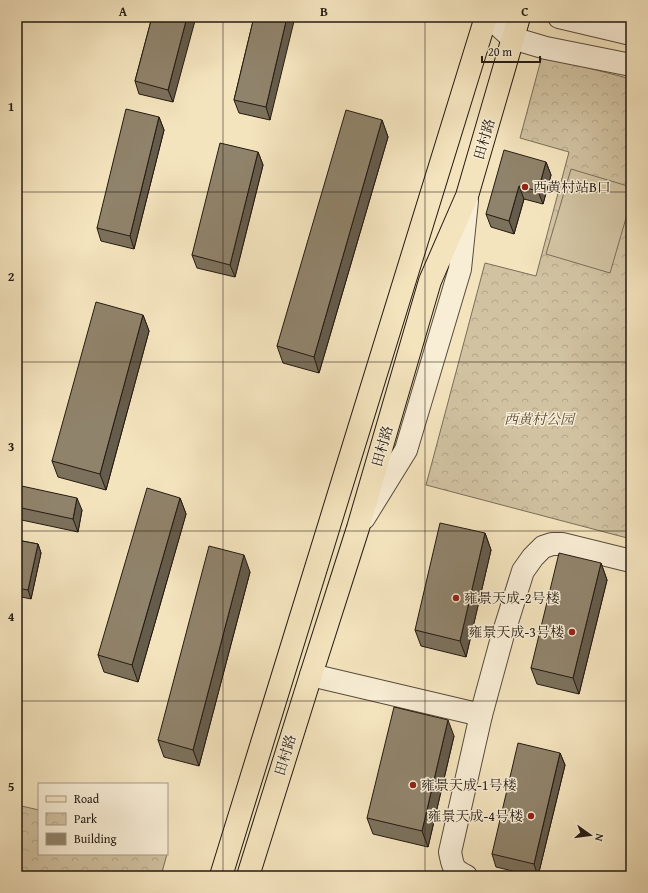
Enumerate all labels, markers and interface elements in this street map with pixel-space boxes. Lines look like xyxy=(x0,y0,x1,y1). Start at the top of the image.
text: A xyxy=(119,2,128,21)
text: B xyxy=(320,2,328,21)
text: C xyxy=(521,2,529,21)
scale bar xyxy=(482,38,540,64)
text: 20 m xyxy=(488,43,512,60)
text: 1 xyxy=(8,97,14,116)
street label: 田村路 xyxy=(469,116,499,162)
place label: 西黄村站B口 xyxy=(533,177,611,197)
marker: 西黄村站B口 xyxy=(520,182,530,192)
text: 2 xyxy=(8,267,15,286)
park label: 西黄村公园 xyxy=(504,409,576,429)
street label: 田村路 xyxy=(367,423,397,469)
text: 3 xyxy=(8,437,14,456)
place label: 雍景天成-2号楼 xyxy=(464,588,560,608)
marker: 雍景天成-2号楼 xyxy=(451,593,461,603)
text: 4 xyxy=(8,607,15,626)
place label: 雍景天成-3号楼 xyxy=(468,622,564,642)
marker: 雍景天成-3号楼 xyxy=(567,627,577,637)
street label: 田村路 xyxy=(269,732,301,778)
place label: 雍景天成-1号楼 xyxy=(421,775,517,795)
text: 5 xyxy=(8,777,15,796)
marker: 雍景天成-1号楼 xyxy=(408,780,418,790)
legend xyxy=(38,783,168,855)
text: Road xyxy=(74,790,100,807)
place label: 雍景天成-4号楼 xyxy=(427,806,523,826)
text: Park xyxy=(74,810,98,827)
marker: 雍景天成-4号楼 xyxy=(526,811,536,821)
north arrow xyxy=(570,815,610,855)
text: Building xyxy=(74,830,117,847)
text: N xyxy=(591,832,608,844)

